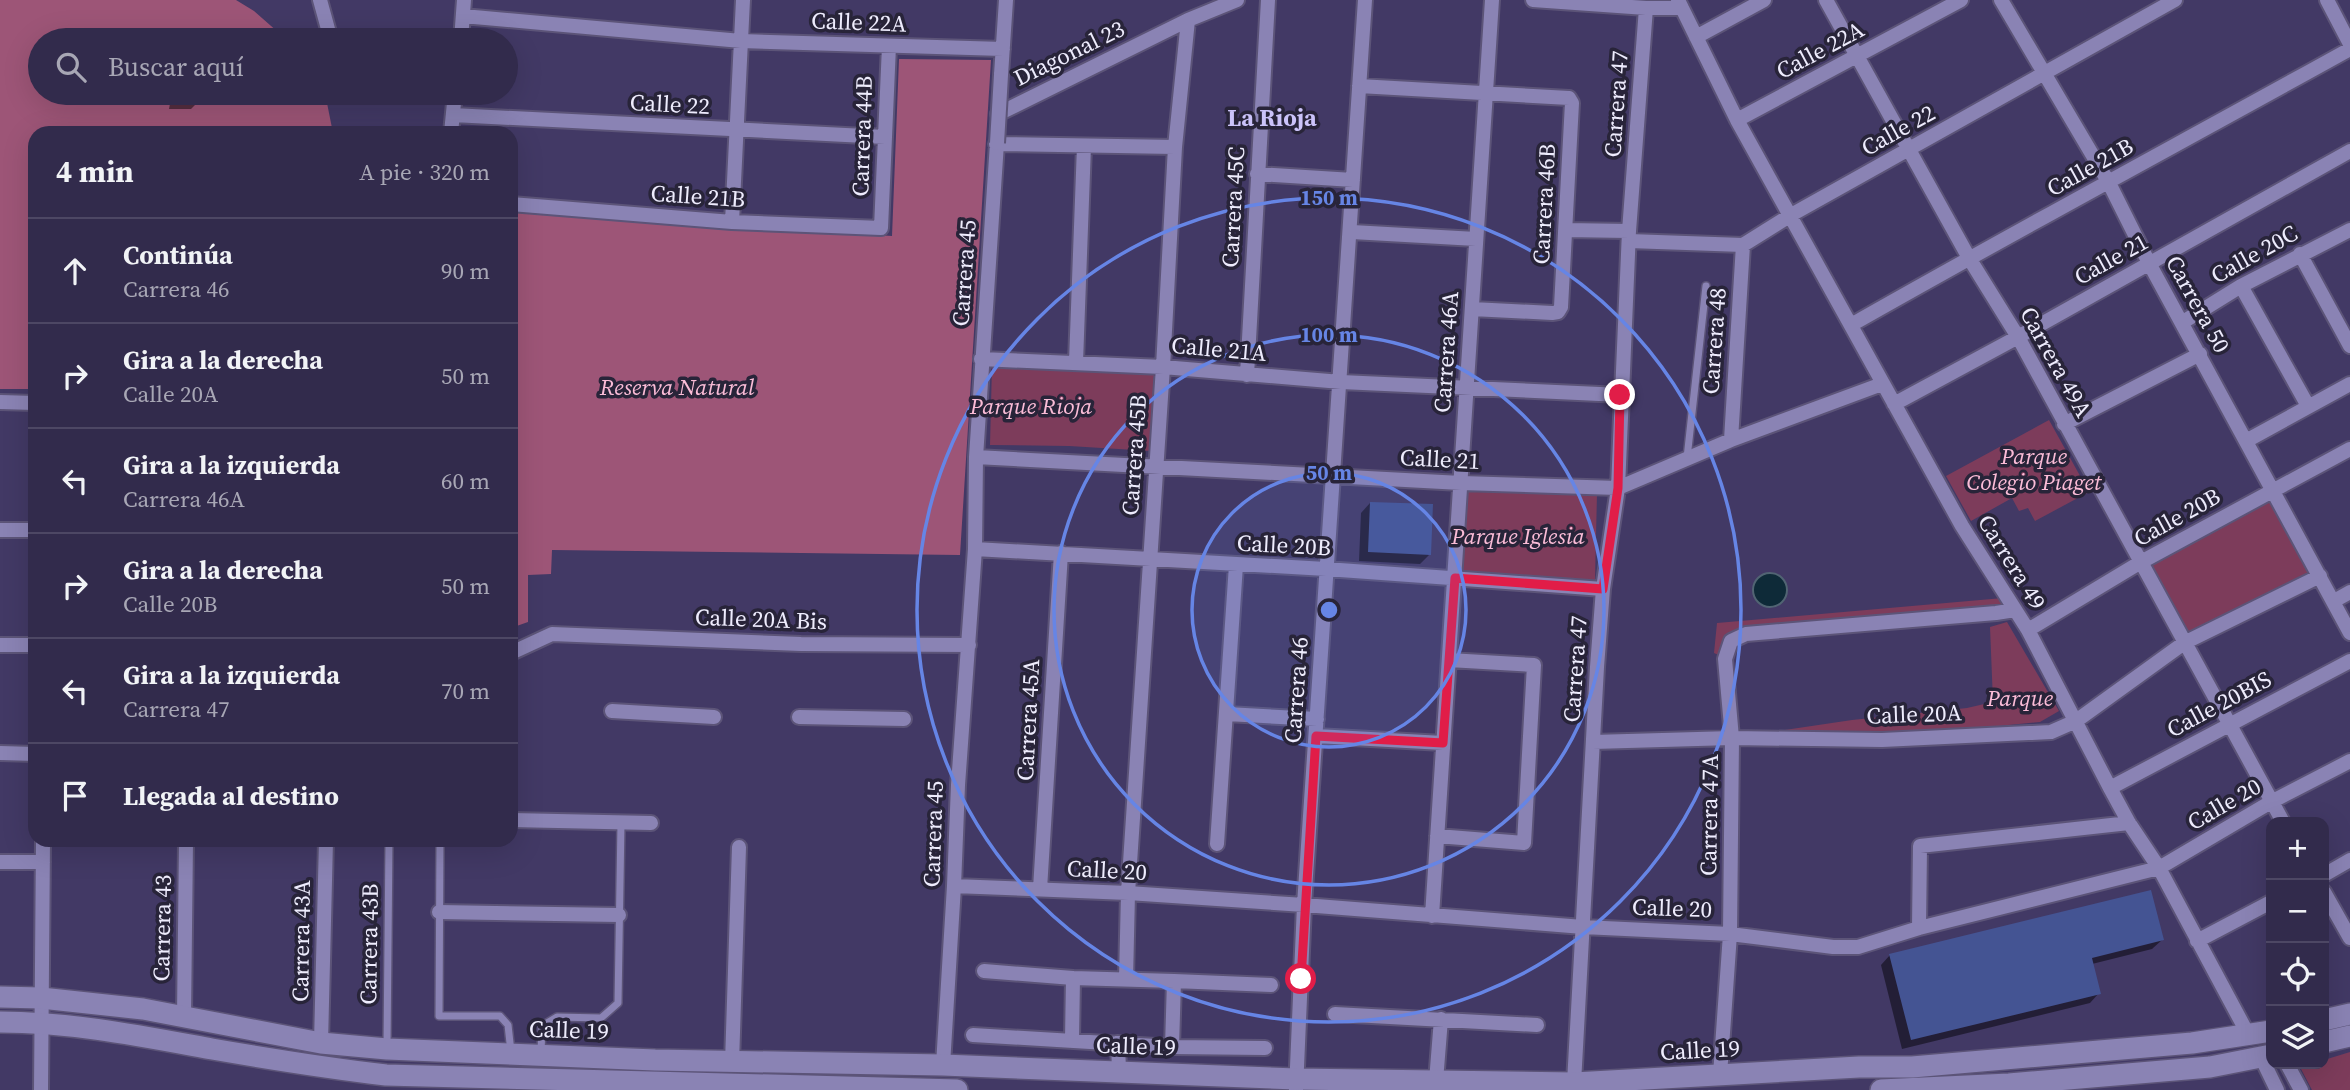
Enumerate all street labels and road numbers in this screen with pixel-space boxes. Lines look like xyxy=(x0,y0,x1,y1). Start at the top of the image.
street label: Calle 22A xyxy=(811,4,908,40)
street label: Diagonal 23 xyxy=(1008,12,1130,94)
street label: Calle 22A xyxy=(1770,13,1870,86)
street label: Carrera 47 xyxy=(1596,50,1636,158)
street label: Carrera 44B xyxy=(844,75,880,197)
street label: Calle 22 xyxy=(629,86,711,122)
street label: Calle 22 xyxy=(1855,97,1941,163)
street label: Calle 21B xyxy=(2041,130,2139,204)
street label: Carrera 46B xyxy=(1525,143,1563,265)
street label: Carrera 45C xyxy=(1214,146,1252,268)
street label: Calle 21B xyxy=(650,177,746,215)
street label: Calle 20C xyxy=(2205,217,2303,291)
street label: Carrera 45 xyxy=(944,219,984,327)
street label: Calle 21 xyxy=(2068,226,2154,292)
street label: Carrera 50 xyxy=(2158,250,2238,358)
street label: Carrera 48 xyxy=(1694,287,1734,395)
street label: Carrera 46A xyxy=(1426,289,1466,414)
street label: Carrera 49A xyxy=(2012,301,2100,424)
street label: Calle 21A xyxy=(1170,329,1269,369)
street label: Carrera 45B xyxy=(1114,393,1154,517)
street label: Calle 21 xyxy=(1399,441,1481,477)
street label: Calle 20B xyxy=(2128,480,2226,554)
street label: Carrera 49 xyxy=(1970,508,2054,616)
street label: Calle 20B xyxy=(1236,527,1332,563)
street label: Calle 20A Bis xyxy=(695,601,828,637)
street label: Carrera 47 xyxy=(1555,615,1595,723)
street label: Carrera 46 xyxy=(1276,636,1316,744)
street label: Carrera 45A xyxy=(1009,658,1047,782)
street label: Calle 20BIS xyxy=(2161,663,2277,745)
street label: Calle 20A xyxy=(1866,696,1963,732)
street label: Carrera 47A xyxy=(1692,753,1726,876)
street label: Calle 20 xyxy=(2181,770,2267,838)
street label: Carrera 45 xyxy=(915,780,951,888)
street label: Calle 20 xyxy=(1066,852,1148,888)
street label: Carrera 43 xyxy=(145,874,179,982)
street label: Carrera 43A xyxy=(284,879,318,1002)
street label: Carrera 43B xyxy=(352,883,386,1005)
street label: Calle 20 xyxy=(1631,891,1713,925)
street label: Calle 19 xyxy=(528,1013,610,1047)
street label: Calle 19 xyxy=(1095,1029,1177,1063)
street label: Calle 19 xyxy=(1659,1032,1741,1068)

